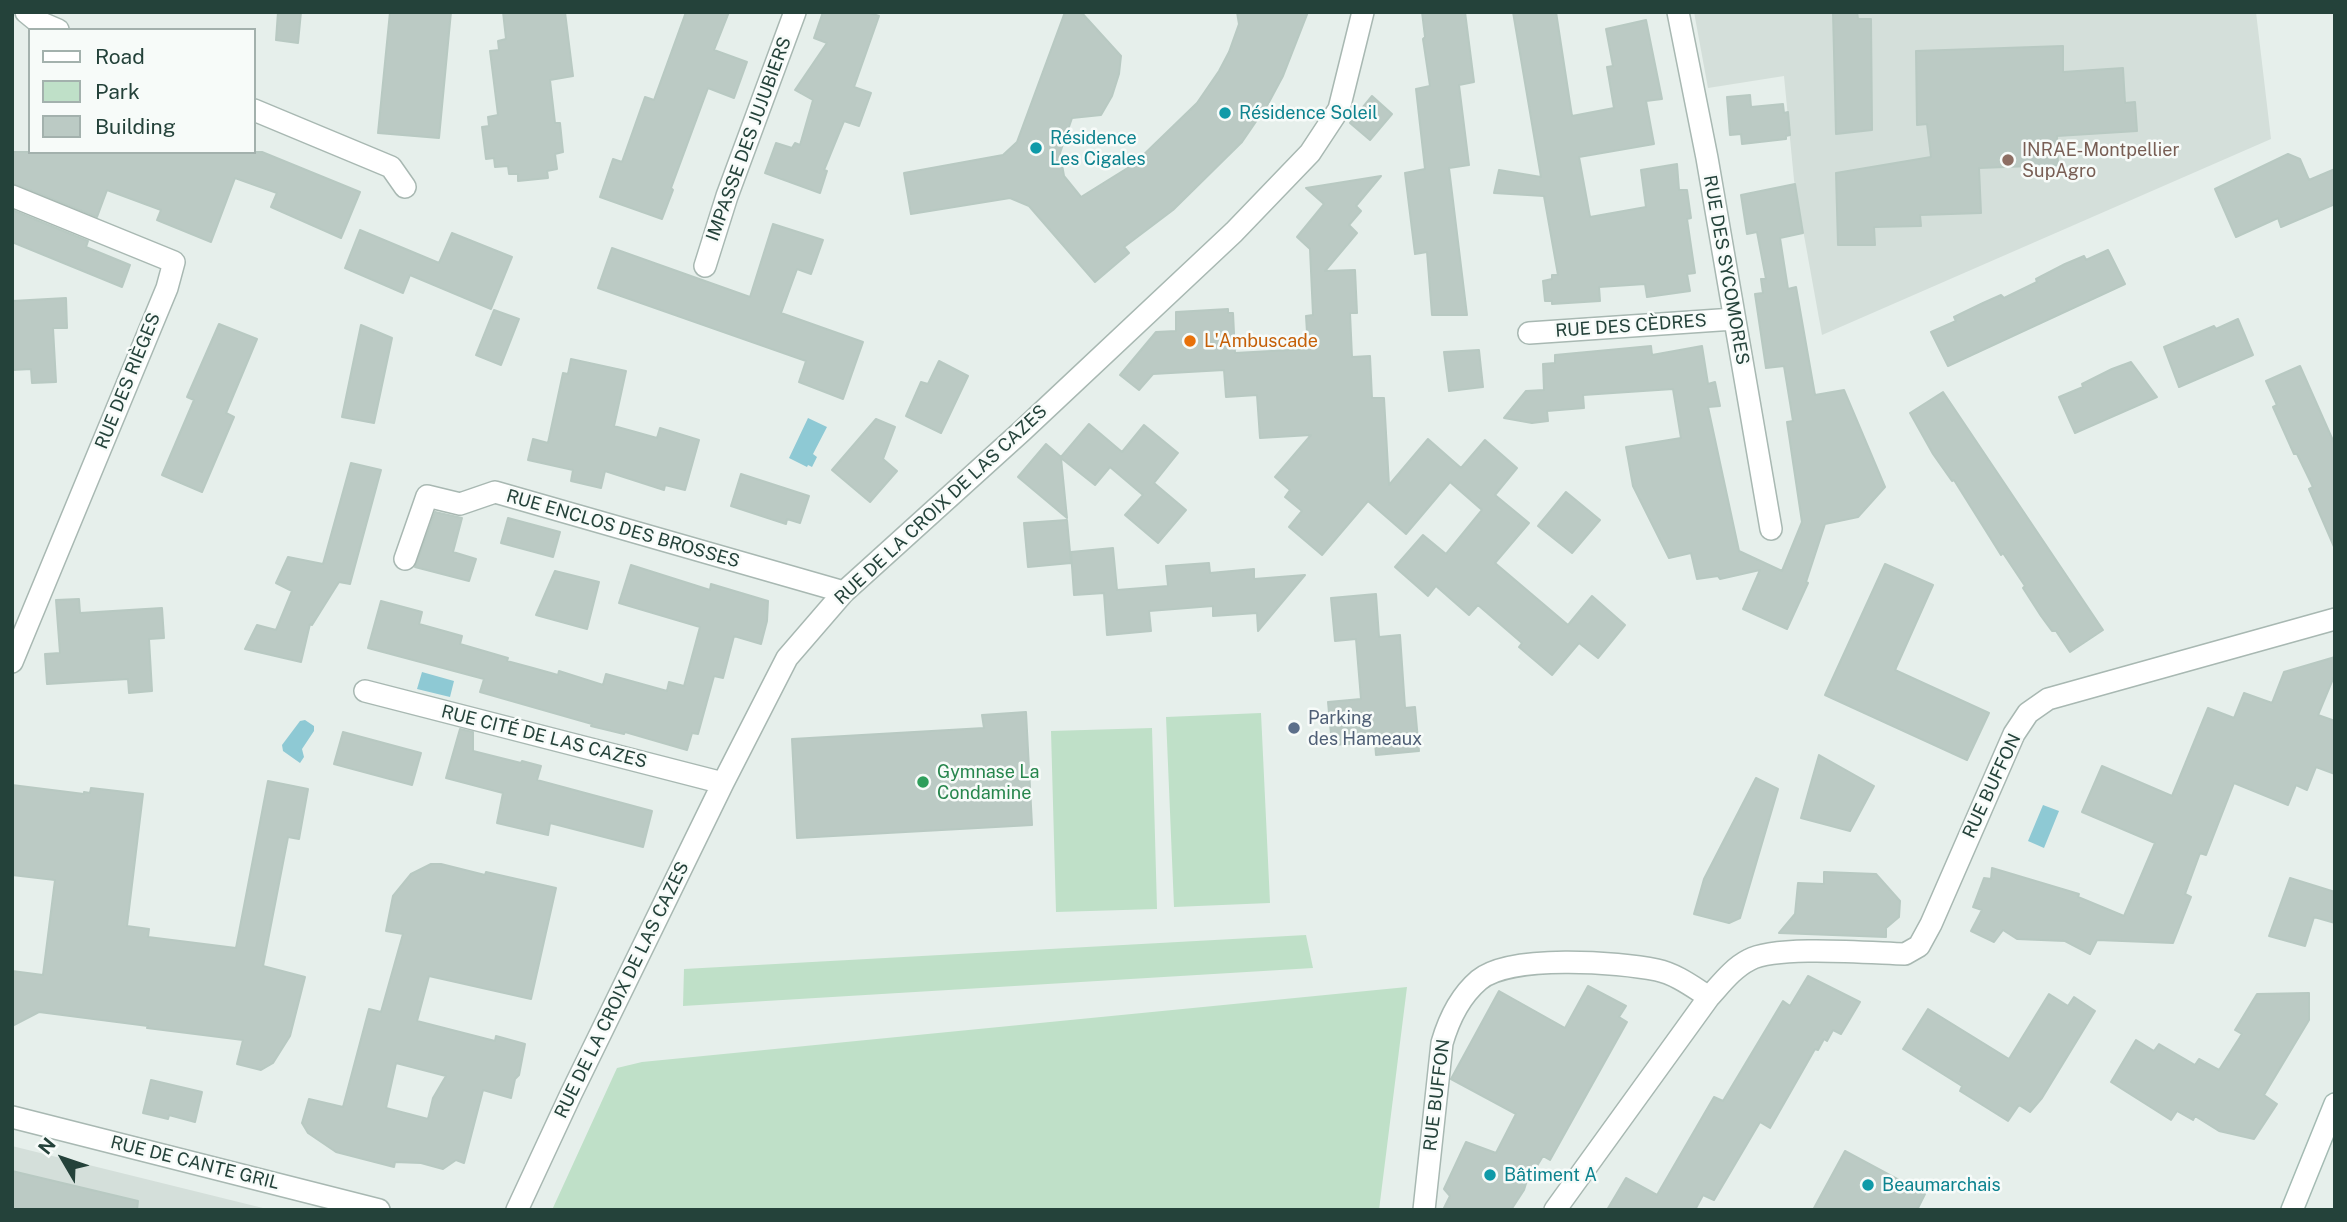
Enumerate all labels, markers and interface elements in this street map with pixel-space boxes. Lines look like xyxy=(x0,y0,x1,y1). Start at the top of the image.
legend xyxy=(28,28,256,154)
street label: IMPASSE DES JUJUBIERS xyxy=(702,34,796,244)
text: Road xyxy=(95,44,145,69)
text: Park xyxy=(95,79,140,104)
place label: Résidence Soleil xyxy=(1239,102,1378,124)
marker: Résidence Soleil xyxy=(1217,105,1233,121)
text: Building xyxy=(95,114,176,139)
place label: Résidence Les Cigales xyxy=(1050,127,1146,170)
place label: INRAE-Montpellier SupAgro xyxy=(2022,139,2179,182)
marker: Résidence Les Cigales xyxy=(1028,140,1044,156)
marker: INRAE-Montpellier SupAgro xyxy=(2000,152,2016,168)
street label: RUE DES SYCOMORES xyxy=(1699,173,1753,367)
street label: RUE DES RIÈGES xyxy=(91,310,165,452)
street label: RUE DES CÈDRES xyxy=(1555,310,1707,342)
place label: L'Ambuscade xyxy=(1204,330,1318,352)
marker: L'Ambuscade xyxy=(1182,333,1198,349)
street label: RUE DE LA CROIX DE LAS CAZES xyxy=(830,401,1052,609)
street label: RUE ENCLOS DES BROSSES xyxy=(504,485,742,573)
street label: RUE CITÉ DE LAS CAZES xyxy=(439,701,649,773)
place label: Parking des Hameaux xyxy=(1308,707,1422,750)
marker: Parking des Hameaux xyxy=(1286,720,1302,736)
street label: RUE BUFFON xyxy=(1958,730,2026,842)
place label: Gymnase La Condamine xyxy=(937,761,1039,804)
marker: Gymnase La Condamine xyxy=(915,774,931,790)
street label: RUE DE LA CROIX DE LAS CAZES xyxy=(550,858,694,1122)
street label: RUE BUFFON xyxy=(1419,1038,1455,1152)
north arrow xyxy=(28,1124,98,1194)
street label: RUE DE CANTE GRIL xyxy=(108,1132,282,1194)
text: N xyxy=(33,1133,60,1158)
place label: Bâtiment A xyxy=(1504,1164,1597,1186)
marker: Bâtiment A xyxy=(1482,1167,1498,1183)
place label: Beaumarchais xyxy=(1882,1174,2001,1196)
marker: Beaumarchais xyxy=(1860,1177,1876,1193)

